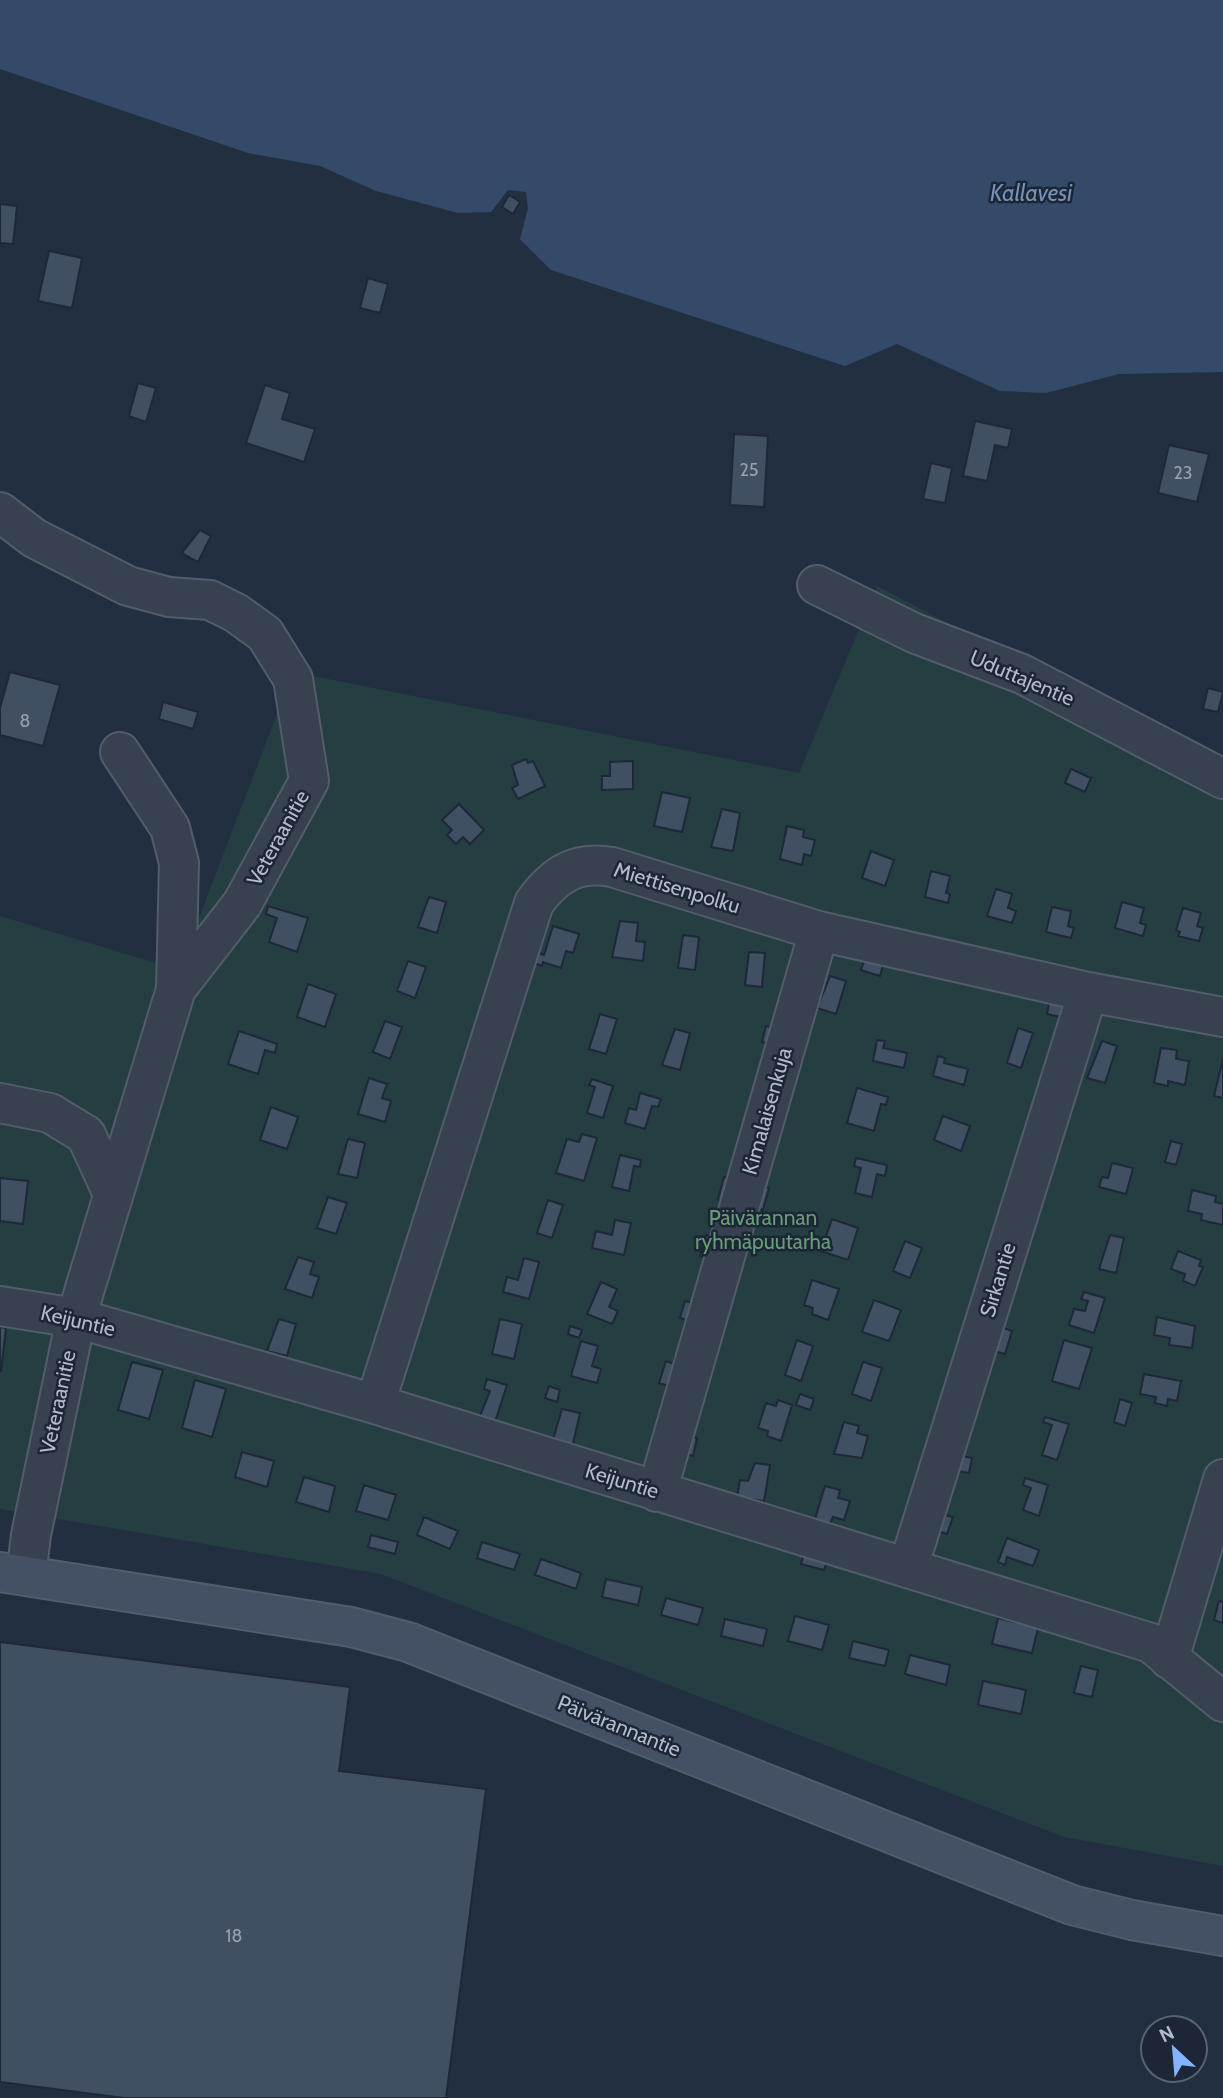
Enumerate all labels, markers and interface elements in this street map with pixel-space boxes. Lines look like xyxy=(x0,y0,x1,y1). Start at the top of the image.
water label: Kallavesi xyxy=(990,179,1073,207)
house number: 25 xyxy=(739,459,759,481)
house number: 23 xyxy=(1173,462,1193,484)
street label: Uduttajentie xyxy=(966,644,1078,712)
house number: 8 xyxy=(20,710,30,732)
street label: Veteraanitie xyxy=(241,785,314,890)
street label: Miettisenpolku xyxy=(611,856,743,919)
street label: Kimalaisenkuja xyxy=(736,1044,798,1178)
park label: Päivärannan ryhmäpuutarha xyxy=(695,1205,831,1254)
street label: Sirkantie xyxy=(974,1239,1021,1320)
street label: Keijuntie xyxy=(38,1300,118,1342)
street label: Veteraanitie xyxy=(34,1348,81,1456)
street label: Keijuntie xyxy=(582,1458,662,1505)
street label: Päivärannantie xyxy=(554,1690,685,1762)
house number: 18 xyxy=(226,1925,242,1947)
north arrow xyxy=(1139,2014,1209,2084)
text: N xyxy=(1156,2021,1178,2047)

